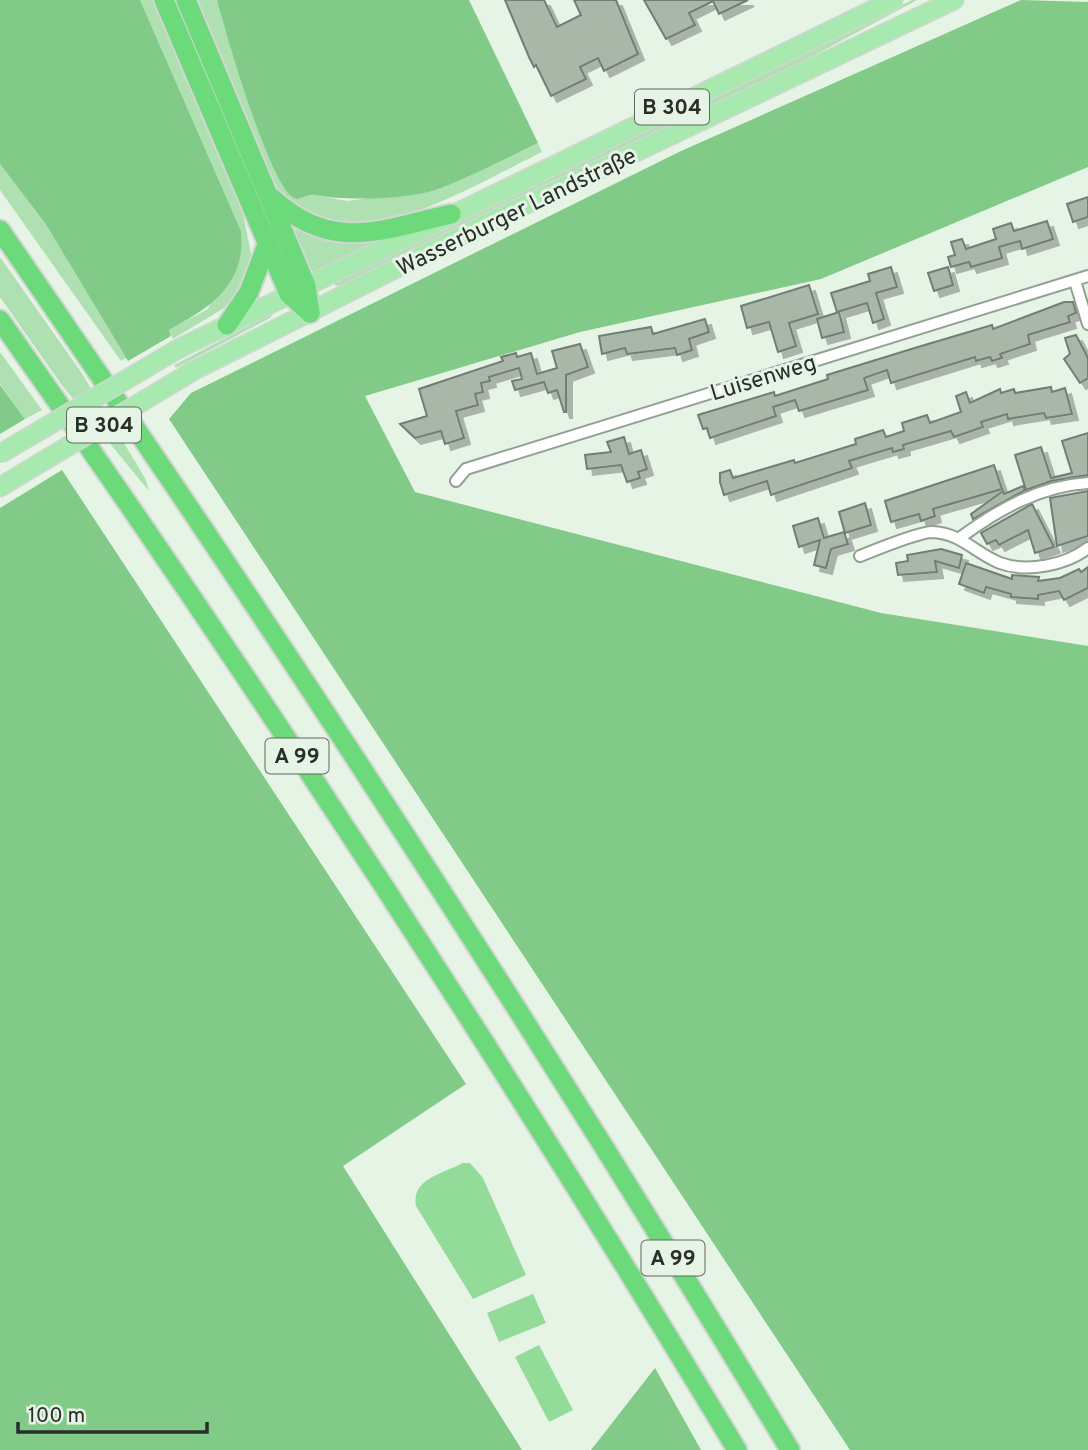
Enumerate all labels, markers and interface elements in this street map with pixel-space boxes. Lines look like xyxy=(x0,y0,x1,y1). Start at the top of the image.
road number: B 304 xyxy=(635,90,709,124)
street label: Wasserburger Landstraße xyxy=(392,143,642,284)
street label: Luisenweg xyxy=(707,350,820,409)
road number: B 304 xyxy=(67,408,141,442)
road number: A 99 xyxy=(266,738,328,774)
road number: A 99 xyxy=(642,1240,704,1276)
scale bar xyxy=(18,1390,206,1434)
text: 100 m xyxy=(28,1403,85,1430)

